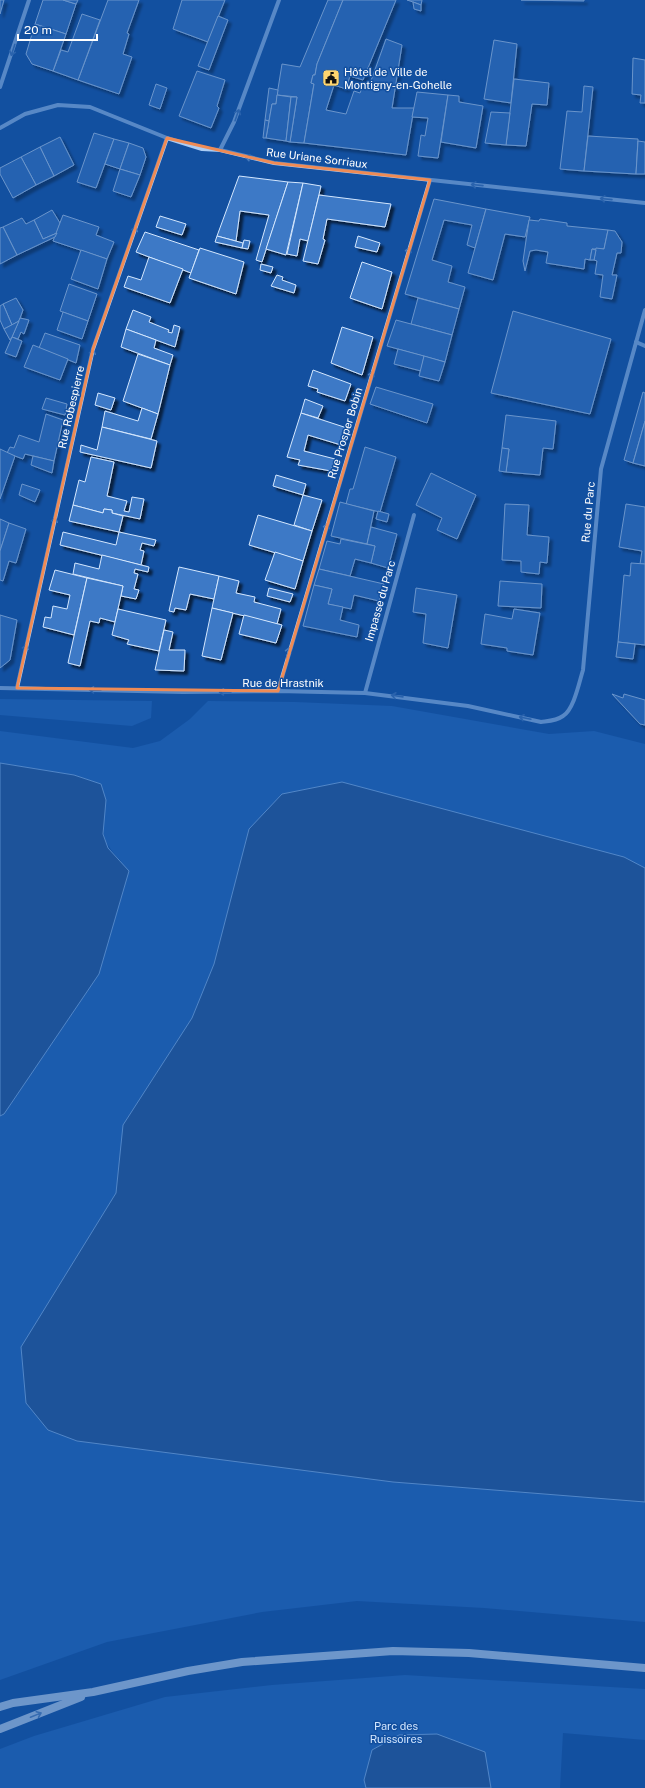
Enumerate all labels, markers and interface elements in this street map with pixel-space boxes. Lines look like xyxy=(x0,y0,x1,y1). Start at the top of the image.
scale bar xyxy=(18,16,97,42)
text: 20 m xyxy=(24,23,52,37)
one-way arrow xyxy=(8,44,16,56)
place label: Hôtel de Ville de Montigny-en-Gohelle xyxy=(344,66,452,91)
public building icon: Hôtel de Ville de Montigny-en-Gohelle xyxy=(321,68,341,88)
one-way arrow xyxy=(233,109,241,121)
street label: Rue Uriane Sorriaux xyxy=(266,146,368,170)
one-way arrow xyxy=(244,154,257,162)
one-way arrow xyxy=(471,181,484,189)
one-way arrow xyxy=(600,195,613,203)
one-way arrow xyxy=(131,226,138,239)
one-way arrow xyxy=(405,246,412,259)
one-way arrow xyxy=(88,349,96,362)
street label: Rue Robespierre xyxy=(56,364,86,450)
one-way arrow xyxy=(368,371,375,384)
street label: Rue Prosper Bobin xyxy=(325,386,365,480)
street label: Rue du Parc xyxy=(579,481,597,543)
one-way arrow xyxy=(50,517,58,530)
one-way arrow xyxy=(323,522,330,535)
street label: Impasse du Parc xyxy=(363,559,397,643)
one-way arrow xyxy=(22,644,30,657)
one-way arrow xyxy=(285,647,292,660)
street label: Rue de Hrastnik xyxy=(242,677,324,689)
one-way arrow xyxy=(89,686,102,694)
one-way arrow xyxy=(219,688,232,696)
one-way arrow xyxy=(391,692,404,700)
one-way arrow xyxy=(519,714,532,722)
one-way arrow xyxy=(30,1711,42,1719)
park label: Parc des Ruissoires xyxy=(370,1720,423,1745)

